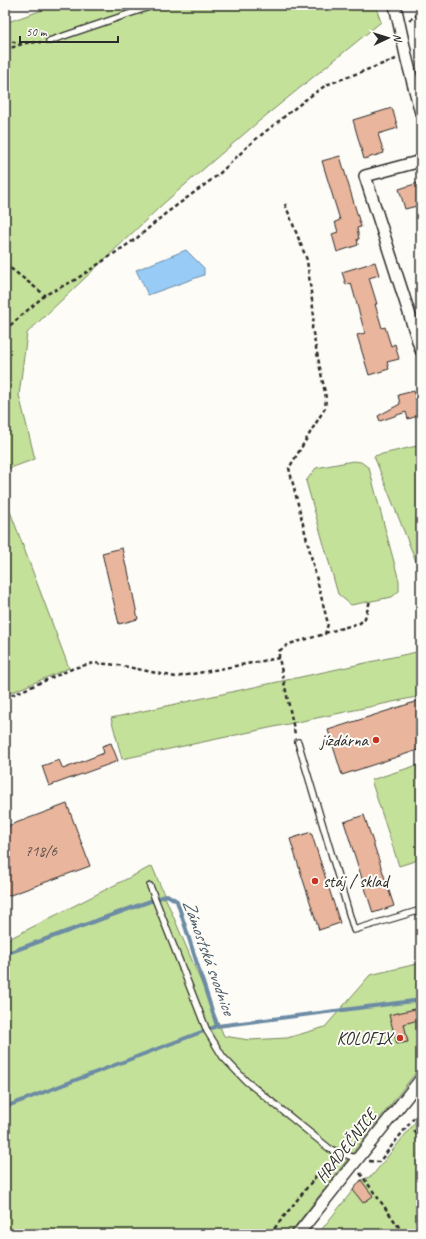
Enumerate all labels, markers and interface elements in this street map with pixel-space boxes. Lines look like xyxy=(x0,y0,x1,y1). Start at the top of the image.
scale bar xyxy=(20,18,118,44)
north arrow xyxy=(368,18,408,58)
text: 50 m xyxy=(26,24,48,40)
text: N xyxy=(391,33,405,43)
place label: jízdárna xyxy=(319,730,370,751)
marker: jízdárna xyxy=(371,735,381,745)
house number: 718/6 xyxy=(25,842,58,861)
place label: stáj / sklad xyxy=(323,871,390,892)
marker: stáj / sklad xyxy=(310,876,320,886)
water label: Zámostská svodnice xyxy=(178,897,241,1020)
place label: KOLOFIX xyxy=(337,1028,395,1049)
marker: KOLOFIX xyxy=(395,1033,405,1043)
street label: HRADEČNICE xyxy=(311,1103,383,1187)

